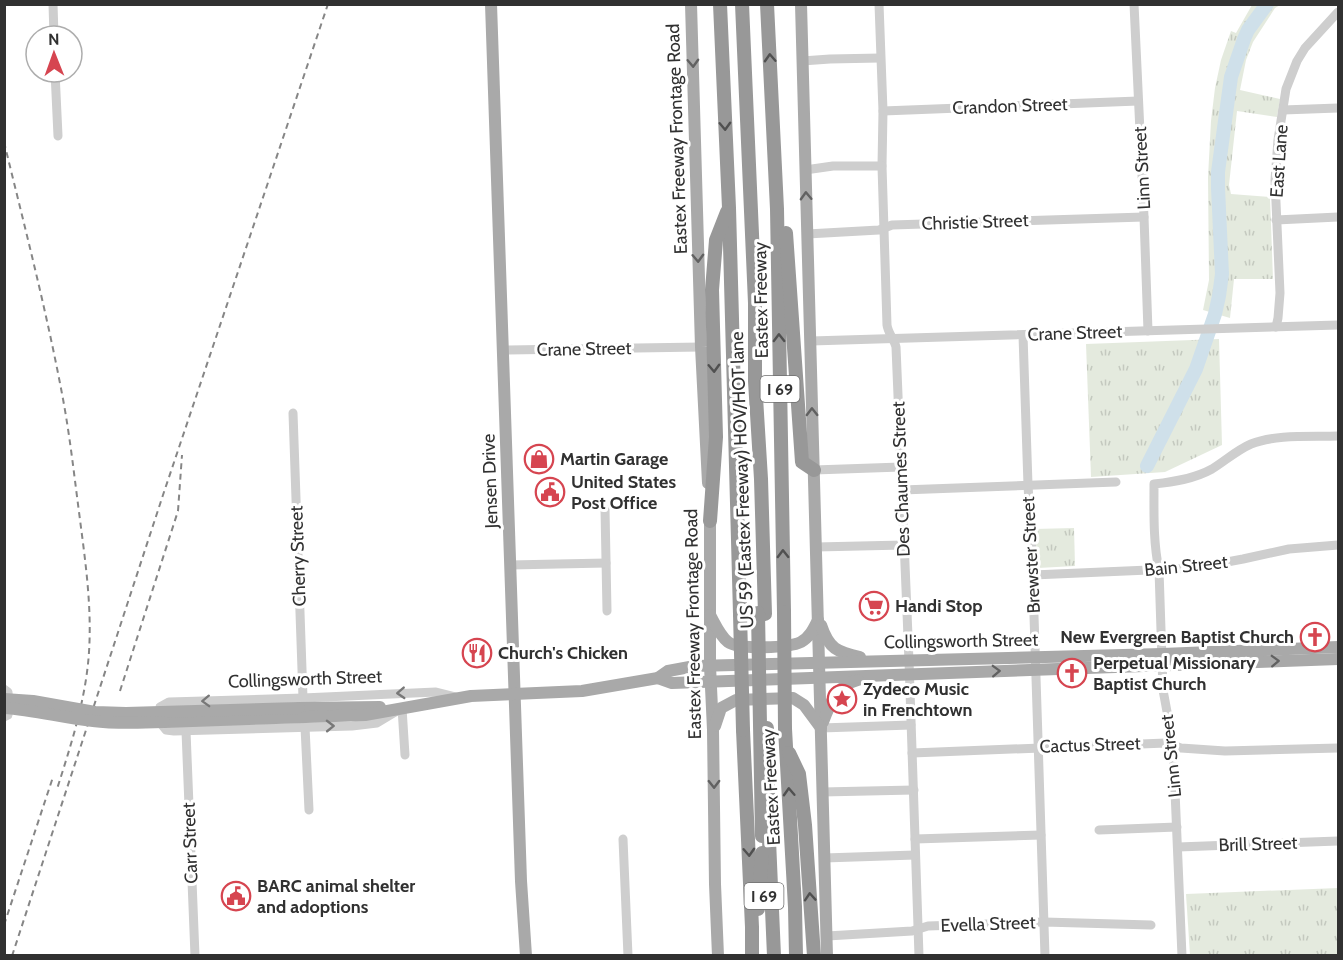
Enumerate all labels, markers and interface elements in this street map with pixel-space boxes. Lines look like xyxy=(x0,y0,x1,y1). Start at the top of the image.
street label: Eastex Freeway Frontage Road xyxy=(662,23,692,255)
north arrow xyxy=(24,24,84,84)
text: N xyxy=(48,30,60,49)
one-way arrow xyxy=(764,54,777,63)
one-way arrow xyxy=(686,58,699,67)
street label: Crandon Street xyxy=(952,93,1068,119)
one-way arrow xyxy=(719,121,732,130)
street label: East Lane xyxy=(1265,124,1293,198)
street label: Linn Street xyxy=(1129,126,1155,210)
one-way arrow xyxy=(800,191,812,200)
street label: Christie Street xyxy=(921,209,1029,235)
street label: Eastex Freeway xyxy=(749,242,773,358)
one-way arrow xyxy=(692,253,704,262)
street label: Crane Street xyxy=(1027,320,1123,346)
street label: US 59 (Eastex Freeway) HOV/HOT lane xyxy=(726,331,758,629)
one-way arrow xyxy=(773,333,786,342)
street label: Crane Street xyxy=(536,337,632,361)
one-way arrow xyxy=(708,364,720,373)
road number: I 69 xyxy=(760,376,800,402)
street label: Des Chaumes Street xyxy=(887,401,915,557)
one-way arrow xyxy=(806,407,819,416)
street label: Jensen Drive xyxy=(477,433,503,530)
shop icon: Martin Garage xyxy=(523,443,555,475)
place label: Martin Garage xyxy=(560,448,668,470)
place label: United States Post Office xyxy=(571,471,676,514)
public building icon: United States Post Office xyxy=(534,476,566,508)
street label: Brewster Street xyxy=(1017,496,1045,614)
street label: Cherry Street xyxy=(285,505,311,607)
street label: Eastex Freeway Frontage Road xyxy=(680,509,706,739)
one-way arrow xyxy=(777,549,789,558)
street label: Bain Street xyxy=(1143,551,1229,581)
supermarket icon: Handi Stop xyxy=(858,590,890,622)
place label: Handi Stop xyxy=(895,595,982,617)
church icon: New Evergreen Baptist Church xyxy=(1299,621,1331,653)
place label: New Evergreen Baptist Church xyxy=(1060,626,1294,648)
street label: Collingsworth Street xyxy=(884,629,1038,653)
restaurant icon: Church's Chicken xyxy=(461,637,493,669)
place label: Church's Chicken xyxy=(498,642,628,664)
place label: Perpetual Missionary Baptist Church xyxy=(1093,652,1256,695)
one-way arrow xyxy=(1270,655,1279,668)
church icon: Perpetual Missionary Baptist Church xyxy=(1056,657,1088,689)
street label: Collingsworth Street xyxy=(228,665,382,693)
one-way arrow xyxy=(992,665,1001,677)
place label: Zydeco Music in Frenchtown xyxy=(863,678,972,721)
place icon: Zydeco Music in Frenchtown xyxy=(826,683,858,715)
one-way arrow xyxy=(396,687,405,700)
one-way arrow xyxy=(201,694,210,707)
street label: Linn Street xyxy=(1156,713,1186,799)
one-way arrow xyxy=(326,720,335,732)
street label: Eastex Freeway xyxy=(757,728,785,846)
street label: Cactus Street xyxy=(1039,732,1141,758)
one-way arrow xyxy=(707,779,720,788)
one-way arrow xyxy=(782,788,795,797)
street label: Carr Street xyxy=(178,802,202,884)
street label: Brill Street xyxy=(1218,832,1298,856)
one-way arrow xyxy=(742,847,755,856)
place label: BARC animal shelter and adoptions xyxy=(257,875,415,918)
public building icon: BARC animal shelter and adoptions xyxy=(220,880,252,912)
road number: I 69 xyxy=(744,883,783,909)
one-way arrow xyxy=(804,893,817,902)
street label: Evella Street xyxy=(940,911,1036,937)

